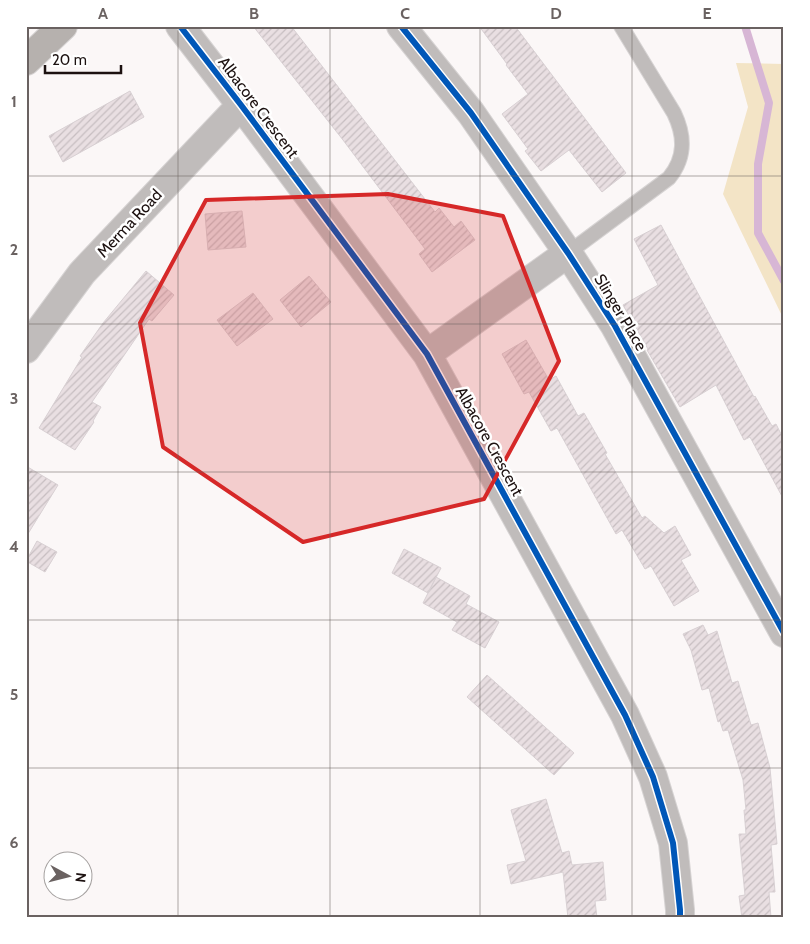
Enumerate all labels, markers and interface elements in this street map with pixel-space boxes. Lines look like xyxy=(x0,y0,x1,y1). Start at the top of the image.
text: A xyxy=(98,4,108,23)
text: B xyxy=(249,4,259,23)
text: C xyxy=(400,4,410,23)
text: D xyxy=(550,4,562,23)
text: E xyxy=(702,4,712,23)
scale bar xyxy=(45,42,121,74)
text: 20 m xyxy=(52,51,87,69)
street label: Albacore Crescent xyxy=(214,53,303,162)
text: 1 xyxy=(11,92,17,111)
street label: Merma Road xyxy=(93,185,166,261)
text: 2 xyxy=(10,240,18,259)
street label: Slinger Place xyxy=(590,270,651,354)
street label: Albacore Crescent xyxy=(452,383,528,500)
text: 3 xyxy=(10,389,18,408)
text: 4 xyxy=(9,537,19,556)
text: 5 xyxy=(10,685,18,704)
text: 6 xyxy=(10,833,19,852)
north arrow xyxy=(42,852,92,902)
text: N xyxy=(71,872,90,884)

